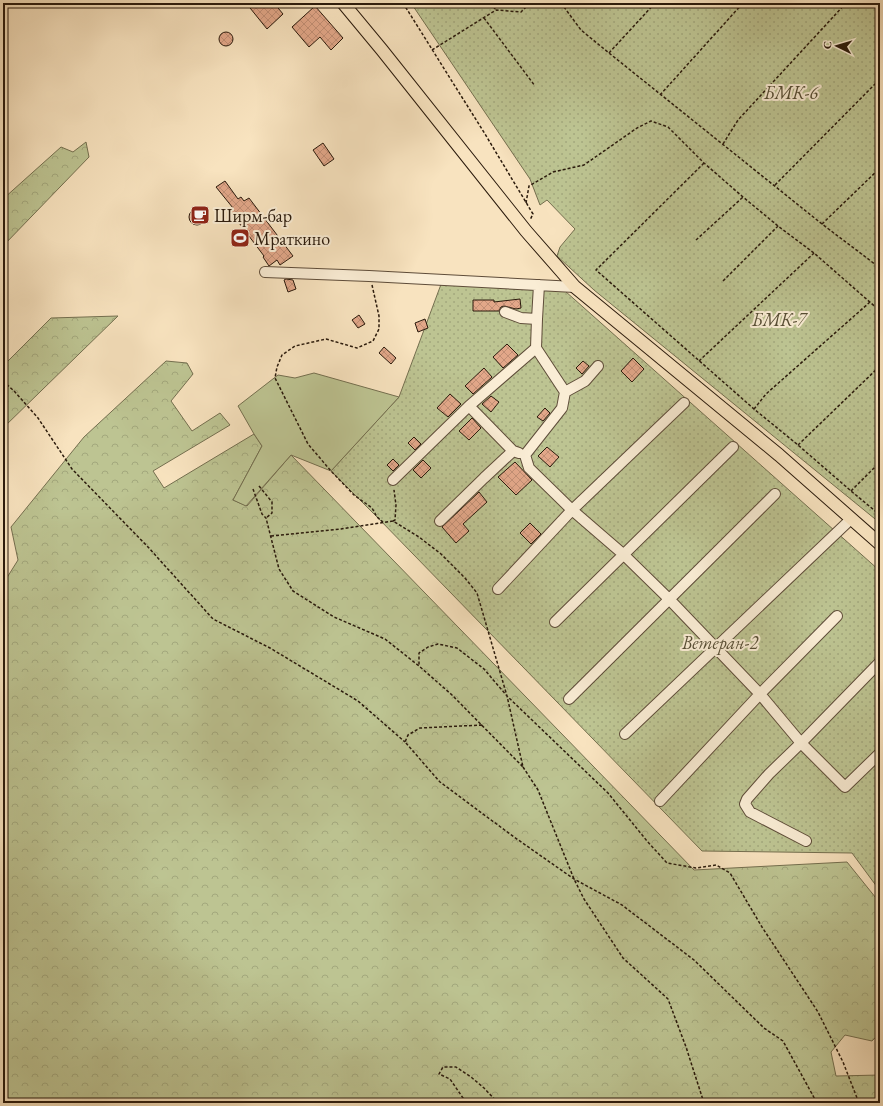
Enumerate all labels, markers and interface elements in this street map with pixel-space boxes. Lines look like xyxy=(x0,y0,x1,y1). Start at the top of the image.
north arrow xyxy=(817,26,857,66)
text: С xyxy=(820,40,834,50)
park label: БМК-6 xyxy=(763,81,820,104)
cafe icon: Ширм-бар xyxy=(189,204,211,226)
place label: Ширм-бар xyxy=(214,204,292,227)
sports icon: Мраткино xyxy=(229,227,251,249)
place label: Мраткино xyxy=(254,227,330,250)
park label: БМК-7 xyxy=(751,308,808,331)
park label: Ветеран-2 xyxy=(681,631,759,655)

